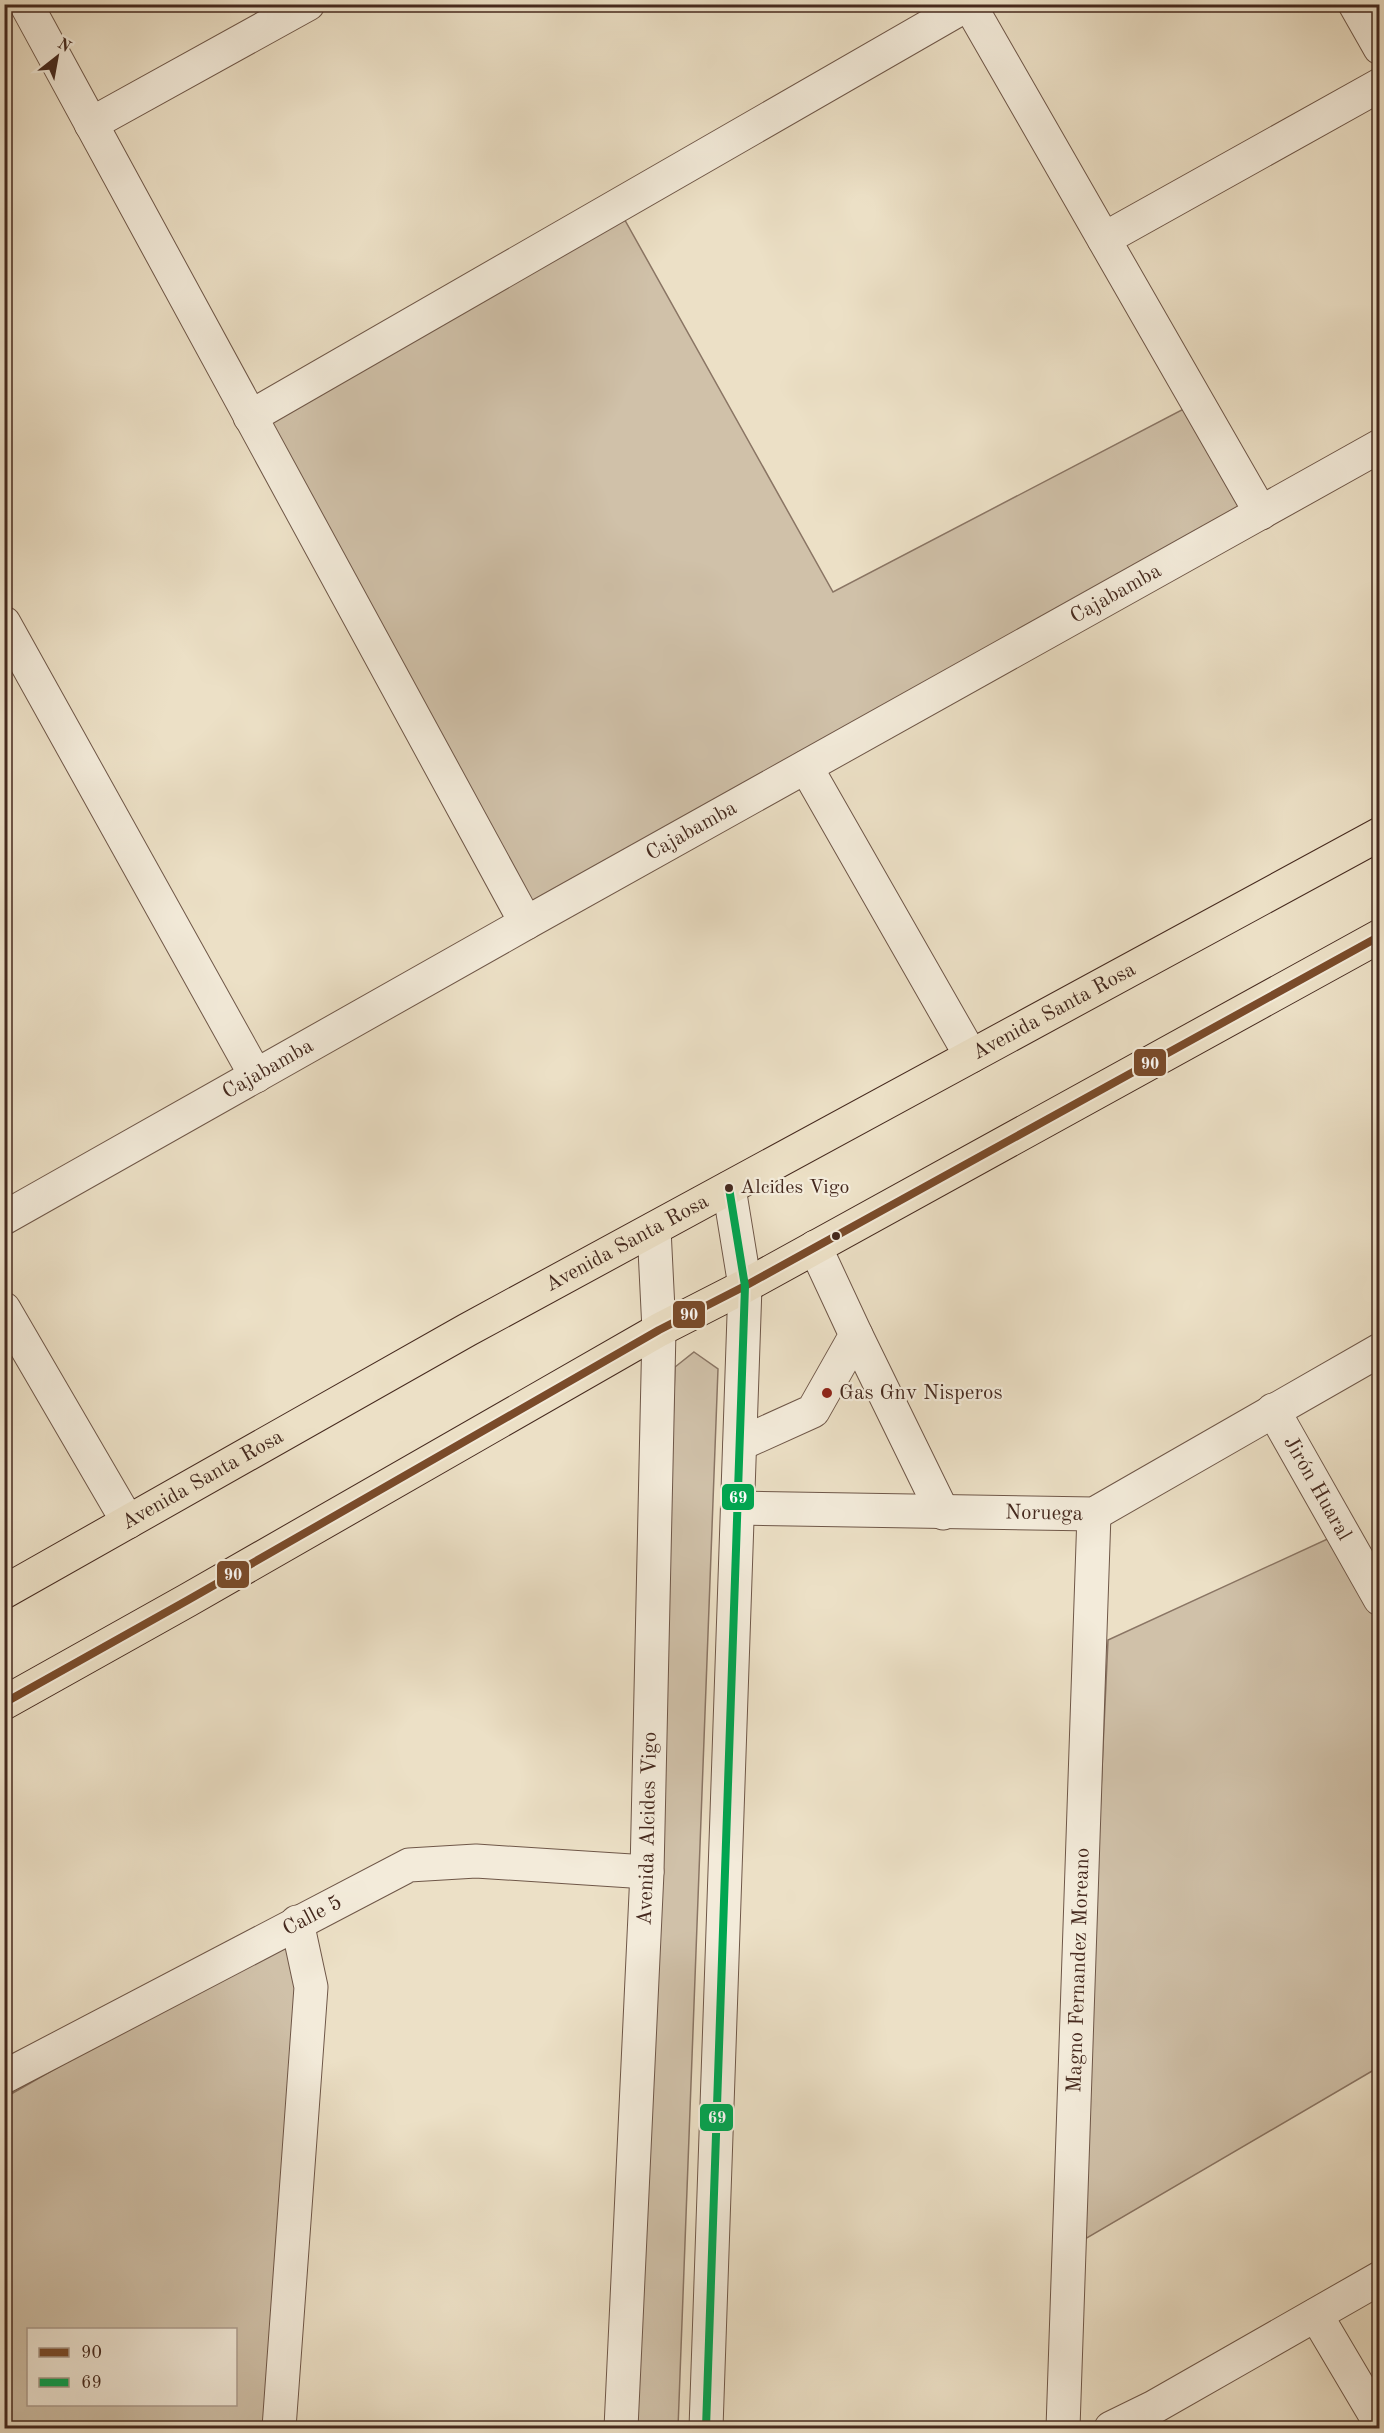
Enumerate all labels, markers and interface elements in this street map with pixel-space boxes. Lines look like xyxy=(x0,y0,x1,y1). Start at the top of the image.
north arrow xyxy=(27,27,87,87)
text: N xyxy=(54,36,74,56)
street label: Cajabamba xyxy=(1067,560,1165,627)
street label: Cajabamba xyxy=(642,797,740,864)
street label: Avenida Santa Rosa xyxy=(969,958,1139,1064)
street label: Cajabamba xyxy=(219,1035,317,1103)
line badge: 90 xyxy=(1133,1048,1167,1077)
text: 90 xyxy=(1141,1057,1159,1073)
place label: Alcides Vigo xyxy=(740,1178,849,1198)
marker: Alcides Vigo xyxy=(723,1182,735,1194)
street label: Avenida Santa Rosa xyxy=(542,1190,712,1296)
unlabelled marker xyxy=(830,1230,842,1242)
line badge: 90 xyxy=(672,1300,706,1329)
text: 90 xyxy=(680,1308,698,1324)
place label: Gas Gnv Nisperos xyxy=(839,1383,1003,1404)
marker: Gas Gnv Nisperos xyxy=(820,1386,834,1400)
street label: Avenida Santa Rosa xyxy=(118,1426,287,1534)
street label: Jirón Huaral xyxy=(1280,1433,1355,1544)
line badge: 69 xyxy=(721,1483,755,1511)
text: 69 xyxy=(729,1491,747,1507)
street label: Noruega xyxy=(1005,1502,1083,1524)
line badge: 90 xyxy=(216,1560,250,1589)
text: 90 xyxy=(224,1568,242,1584)
street label: Avenida Alcides Vigo xyxy=(634,1732,661,1926)
street label: Magno Fernandez Moreano xyxy=(1064,1847,1093,2093)
street label: Calle 5 xyxy=(279,1892,345,1940)
line badge: 69 xyxy=(699,2103,734,2132)
text: 69 xyxy=(708,2111,726,2127)
legend xyxy=(27,2328,237,2406)
text: 90 xyxy=(81,2344,102,2362)
text: 69 xyxy=(81,2374,102,2392)

